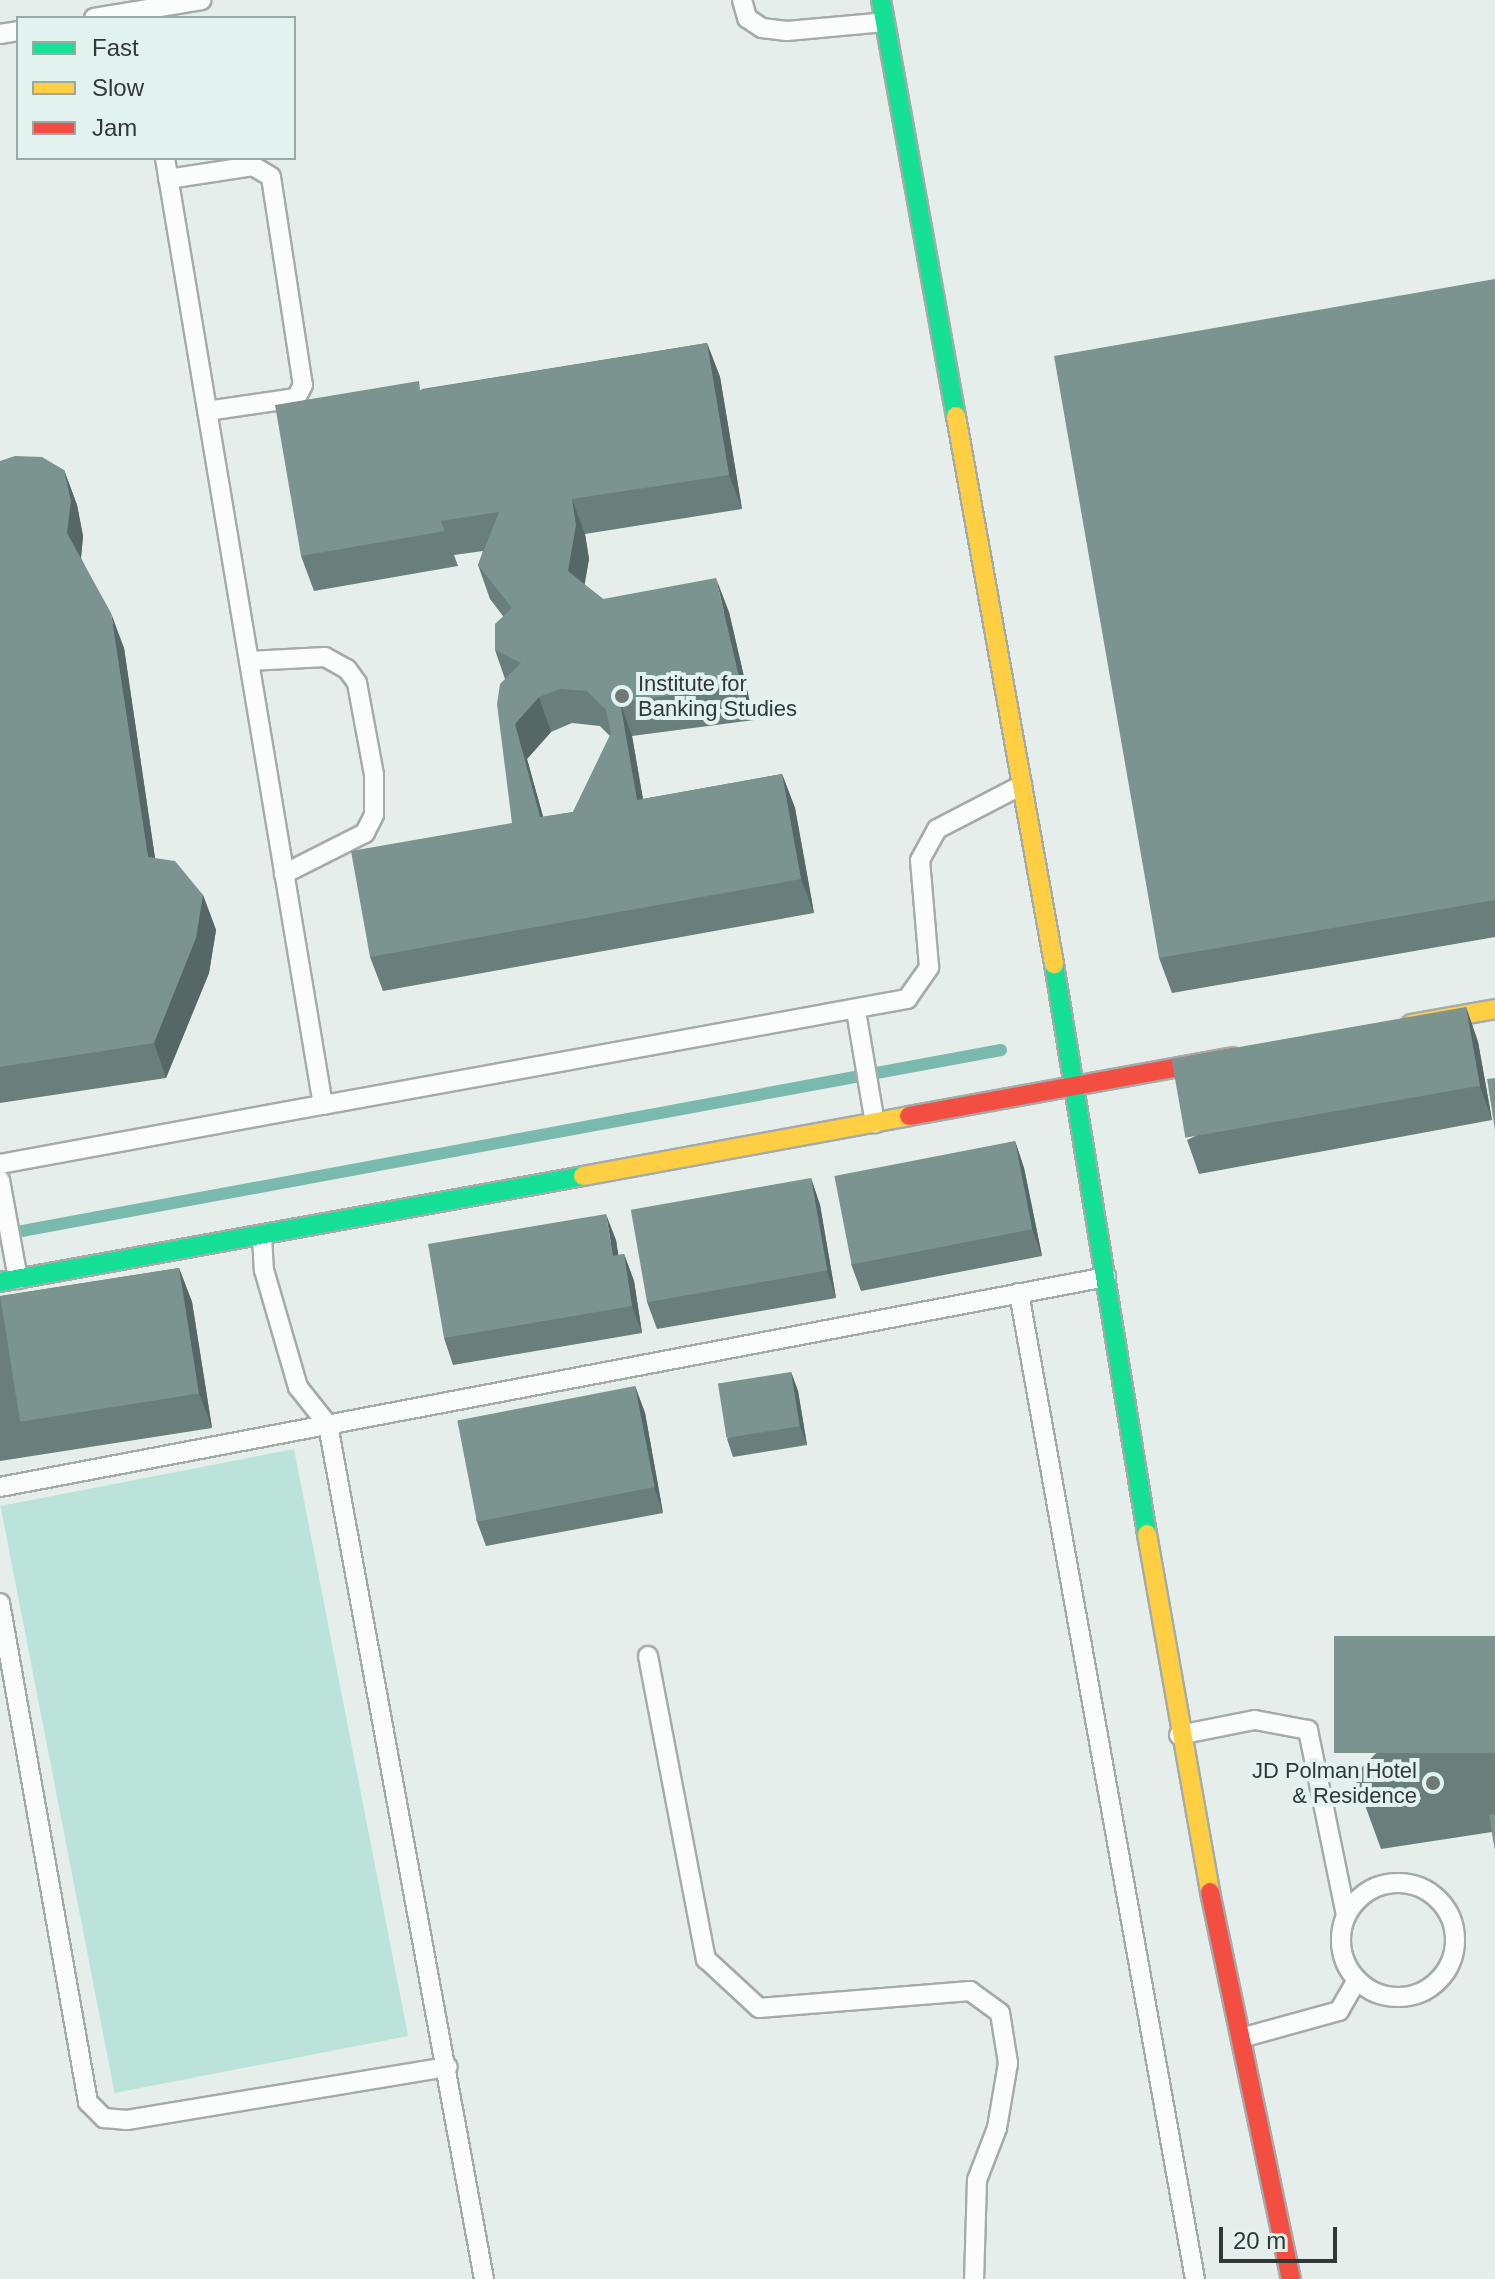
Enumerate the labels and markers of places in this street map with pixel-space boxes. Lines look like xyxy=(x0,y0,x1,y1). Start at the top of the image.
place label: Institute for Banking Studies xyxy=(638,670,797,722)
marker: Institute for Banking Studies xyxy=(613,687,631,705)
place label: JD Polman Hotel & Residence xyxy=(1252,1757,1417,1808)
marker: JD Polman Hotel & Residence xyxy=(1424,1774,1442,1792)

